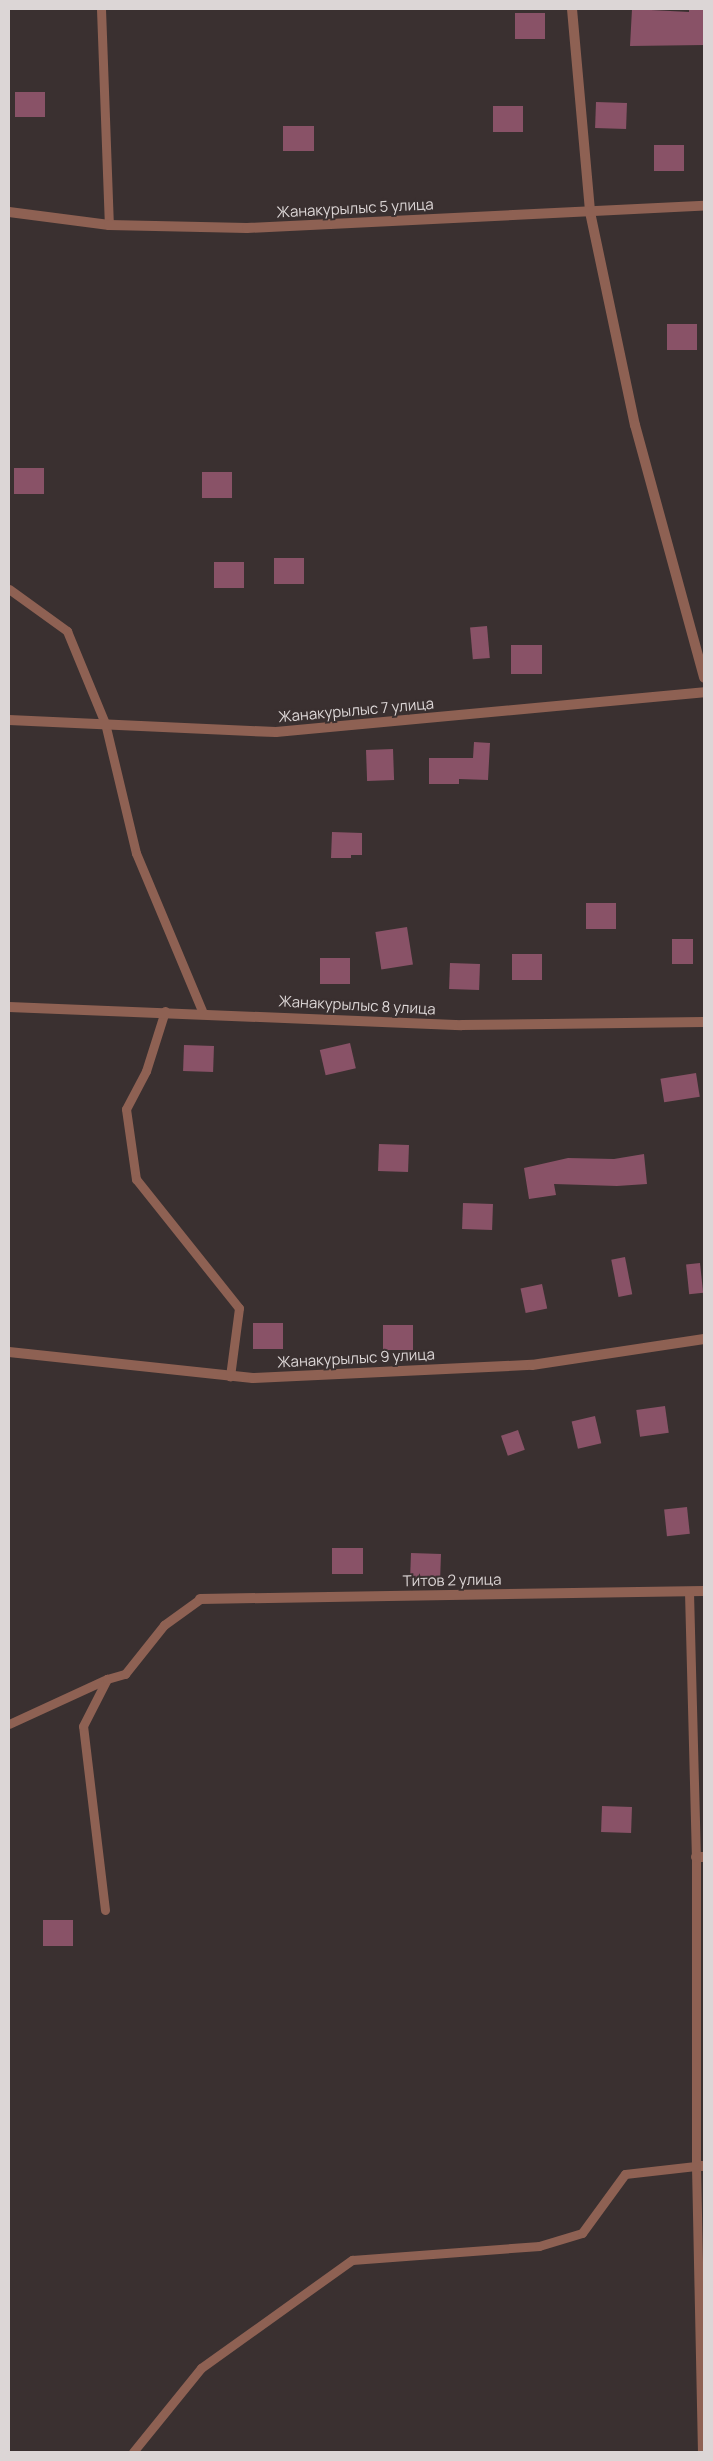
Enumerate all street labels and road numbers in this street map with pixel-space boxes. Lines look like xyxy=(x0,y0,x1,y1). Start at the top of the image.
street label: Жанакурылыс 5 улица xyxy=(276,195,434,221)
street label: Жанакурылыс 7 улица xyxy=(277,694,435,726)
street label: Жанакурылыс 8 улица xyxy=(278,992,436,1018)
street label: Жанакурылыс 9 улица xyxy=(277,1345,435,1371)
street label: Титов 2 улица xyxy=(402,1570,502,1590)

